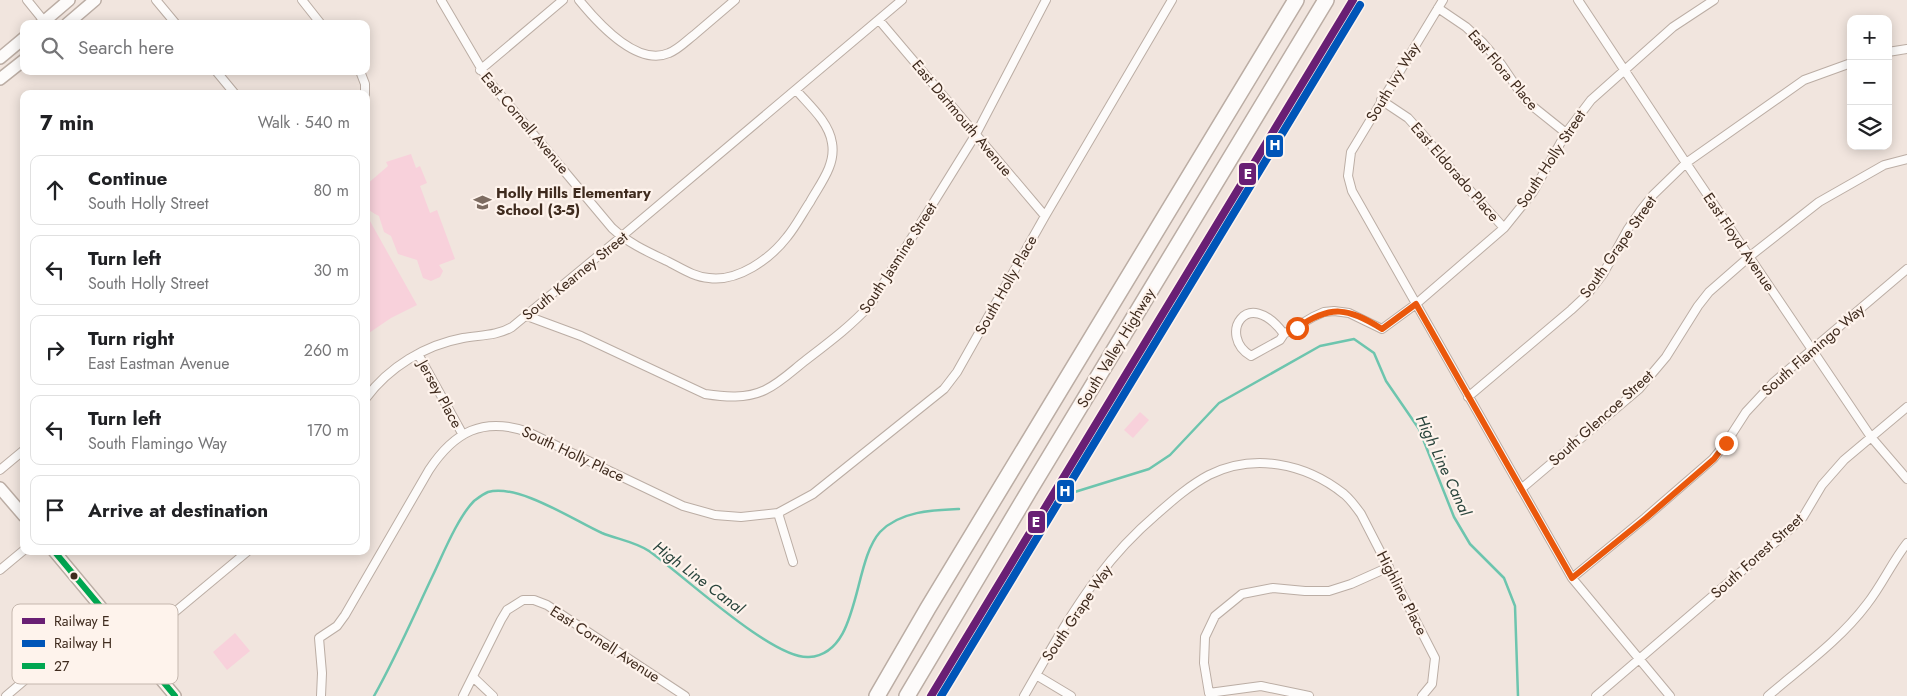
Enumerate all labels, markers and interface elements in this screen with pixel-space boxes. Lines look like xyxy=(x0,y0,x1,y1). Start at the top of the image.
map controls xyxy=(1847,15,1892,150)
button: + xyxy=(1847,15,1892,60)
search box xyxy=(20,20,370,75)
street label: East Flora Place xyxy=(1463,25,1544,115)
icon: search xyxy=(38,34,66,62)
text: Search here xyxy=(78,34,174,61)
street label: South Ivy Way xyxy=(1361,38,1426,126)
street label: East Dartmouth Avenue xyxy=(907,55,1018,181)
button: − xyxy=(1847,60,1892,105)
street label: East Cornell Avenue xyxy=(476,67,574,179)
street label: South Holly Street xyxy=(1511,105,1591,212)
button: layers xyxy=(1847,105,1892,150)
text: 7 min xyxy=(40,108,94,138)
text: Walk · 540 m xyxy=(258,111,350,134)
street label: East Eldorado Place xyxy=(1406,117,1505,227)
line badge: H xyxy=(1265,134,1284,158)
text: H xyxy=(1269,135,1281,155)
line badge: E xyxy=(1238,162,1257,186)
text: E xyxy=(1244,164,1252,184)
text: Continue xyxy=(88,165,167,192)
icon: ahead xyxy=(41,176,69,204)
text: 80 m xyxy=(313,179,349,202)
place label: Holly Hills Elementary School (3-5) xyxy=(496,182,651,221)
street label: East Floyd Avenue xyxy=(1698,188,1780,296)
street label: South Grape Street xyxy=(1574,191,1662,303)
text: South Holly Street xyxy=(88,192,209,215)
school or university icon: Holly Hills Elementary School (3-5) xyxy=(472,192,492,212)
street label: South Jasmine Street xyxy=(854,198,942,318)
street label: South Kearney Street xyxy=(517,226,633,326)
street label: South Holly Place xyxy=(969,231,1043,339)
text: Turn left xyxy=(88,245,161,272)
icon: left xyxy=(41,256,69,284)
text: 30 m xyxy=(313,259,349,282)
text: South Holly Street xyxy=(88,272,209,295)
street label: South Valley Highway xyxy=(1071,284,1161,412)
street label: South Flamingo Way xyxy=(1757,299,1870,401)
route start xyxy=(1286,317,1309,340)
text: Turn right xyxy=(88,325,174,352)
icon: right xyxy=(41,336,69,364)
text: 260 m xyxy=(304,339,349,362)
text: East Eastman Avenue xyxy=(88,352,230,375)
street label: Jersey Place xyxy=(411,354,468,432)
street label: South Glencoe Street xyxy=(1544,365,1659,471)
text: Turn left xyxy=(88,405,161,432)
water label: High Line Canal xyxy=(1410,411,1478,521)
icon: left xyxy=(41,416,69,444)
text: 170 m xyxy=(307,419,349,442)
street label: South Holly Place xyxy=(518,421,628,488)
text: South Flamingo Way xyxy=(88,432,227,455)
route end xyxy=(1715,432,1738,455)
line badge: H xyxy=(1056,479,1075,503)
text: H xyxy=(1059,481,1071,501)
icon: arrive xyxy=(41,496,69,524)
text: Arrive at destination xyxy=(88,497,268,524)
street label: South Forest Street xyxy=(1706,508,1809,604)
line badge: E xyxy=(1027,510,1046,534)
text: E xyxy=(1032,512,1040,532)
water label: High Line Canal xyxy=(648,535,750,620)
street label: Highline Place xyxy=(1371,547,1433,639)
street label: South Grape Way xyxy=(1037,560,1118,666)
unlabelled marker xyxy=(69,571,79,581)
street label: East Cornell Avenue xyxy=(546,600,664,688)
legend xyxy=(12,604,178,684)
text: Railway E xyxy=(54,611,110,631)
text: Railway H xyxy=(54,633,112,653)
text: 27 xyxy=(54,656,70,676)

